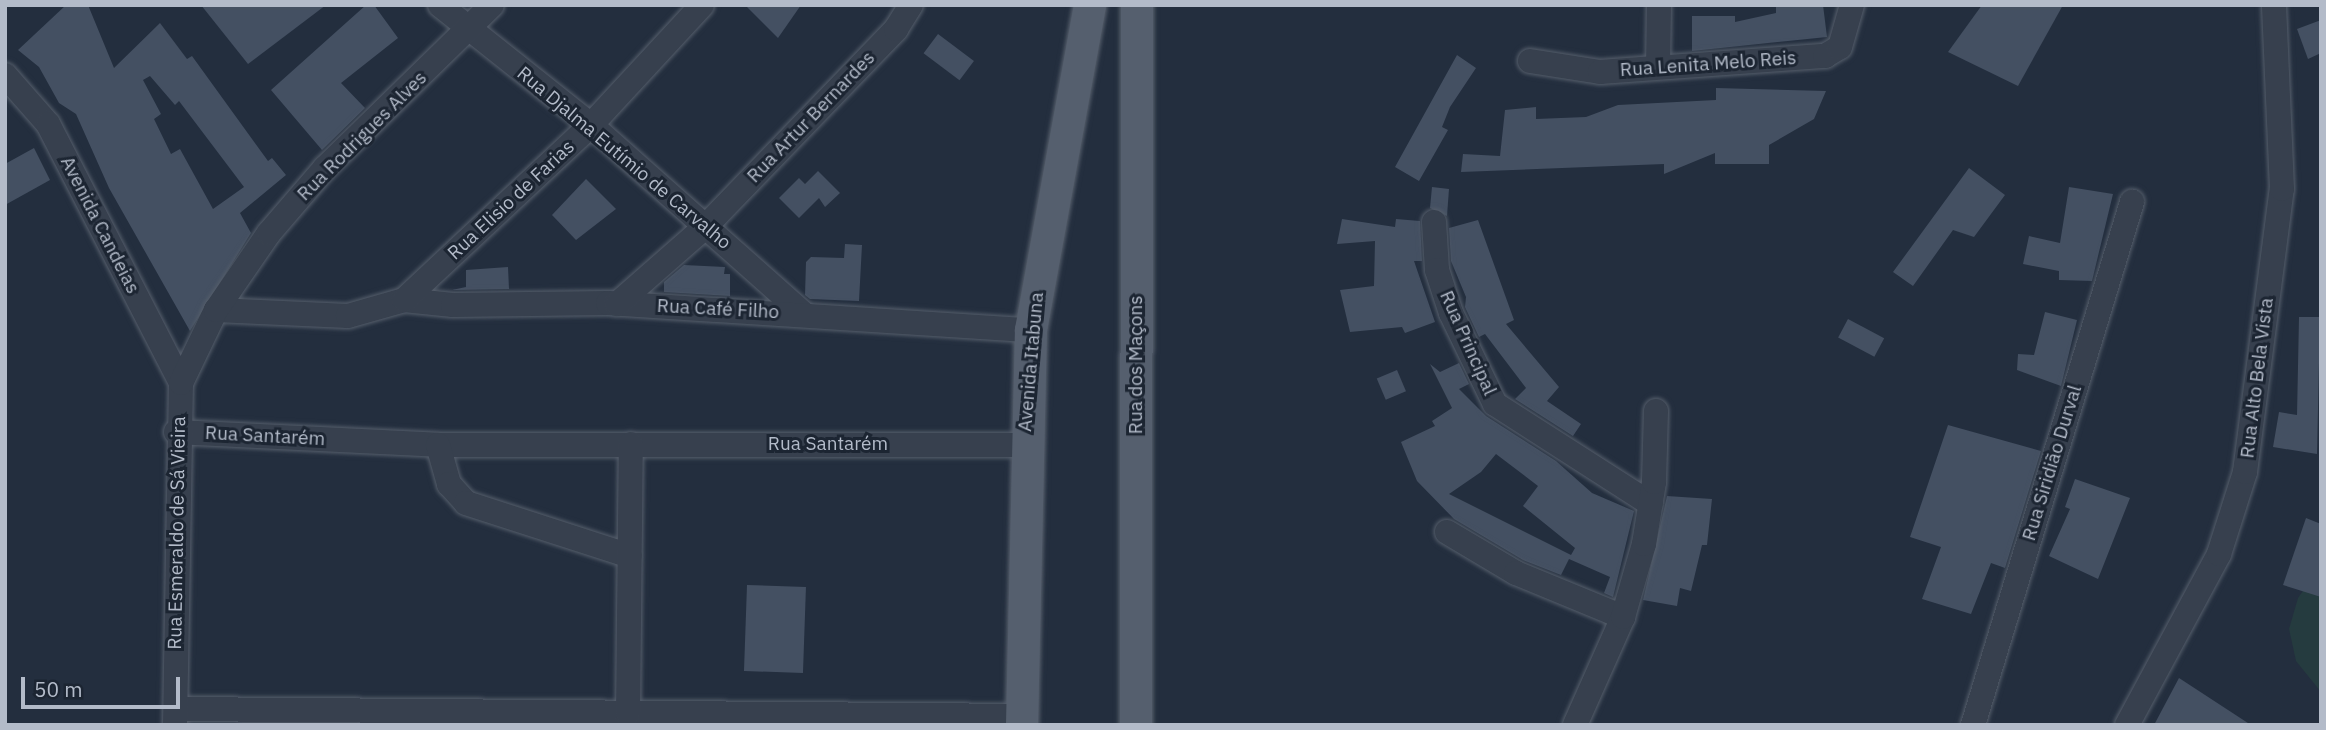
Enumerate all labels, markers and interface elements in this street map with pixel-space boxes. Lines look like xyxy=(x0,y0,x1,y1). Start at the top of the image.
street label: Rua Artur Bernardes xyxy=(742,46,880,188)
street label: Rua Lenita Melo Reis xyxy=(1619,46,1797,82)
street label: Rua Djalma Eutímio de Carvalho xyxy=(512,62,736,254)
street label: Rua Rodrigues Alves xyxy=(292,66,432,206)
street label: Rua Elisio de Farias xyxy=(443,135,579,265)
street label: Avenida Candeias xyxy=(56,153,144,297)
street label: Rua Principal xyxy=(1435,287,1501,399)
street label: Avenida Itabuna xyxy=(1014,291,1048,433)
street label: Rua Café Filho xyxy=(656,294,780,324)
street label: Rua dos Maçons xyxy=(1125,296,1147,434)
street label: Rua Alto Bela Vista xyxy=(2236,296,2278,460)
street label: Rua Siridião Durval xyxy=(2018,383,2086,543)
street label: Rua Esmeraldo de Sá Vieira xyxy=(164,416,190,650)
street label: Rua Santarém xyxy=(204,421,326,451)
street label: Rua Santarém xyxy=(768,433,888,455)
scale bar xyxy=(24,664,184,708)
text: 50 m xyxy=(34,675,83,703)

